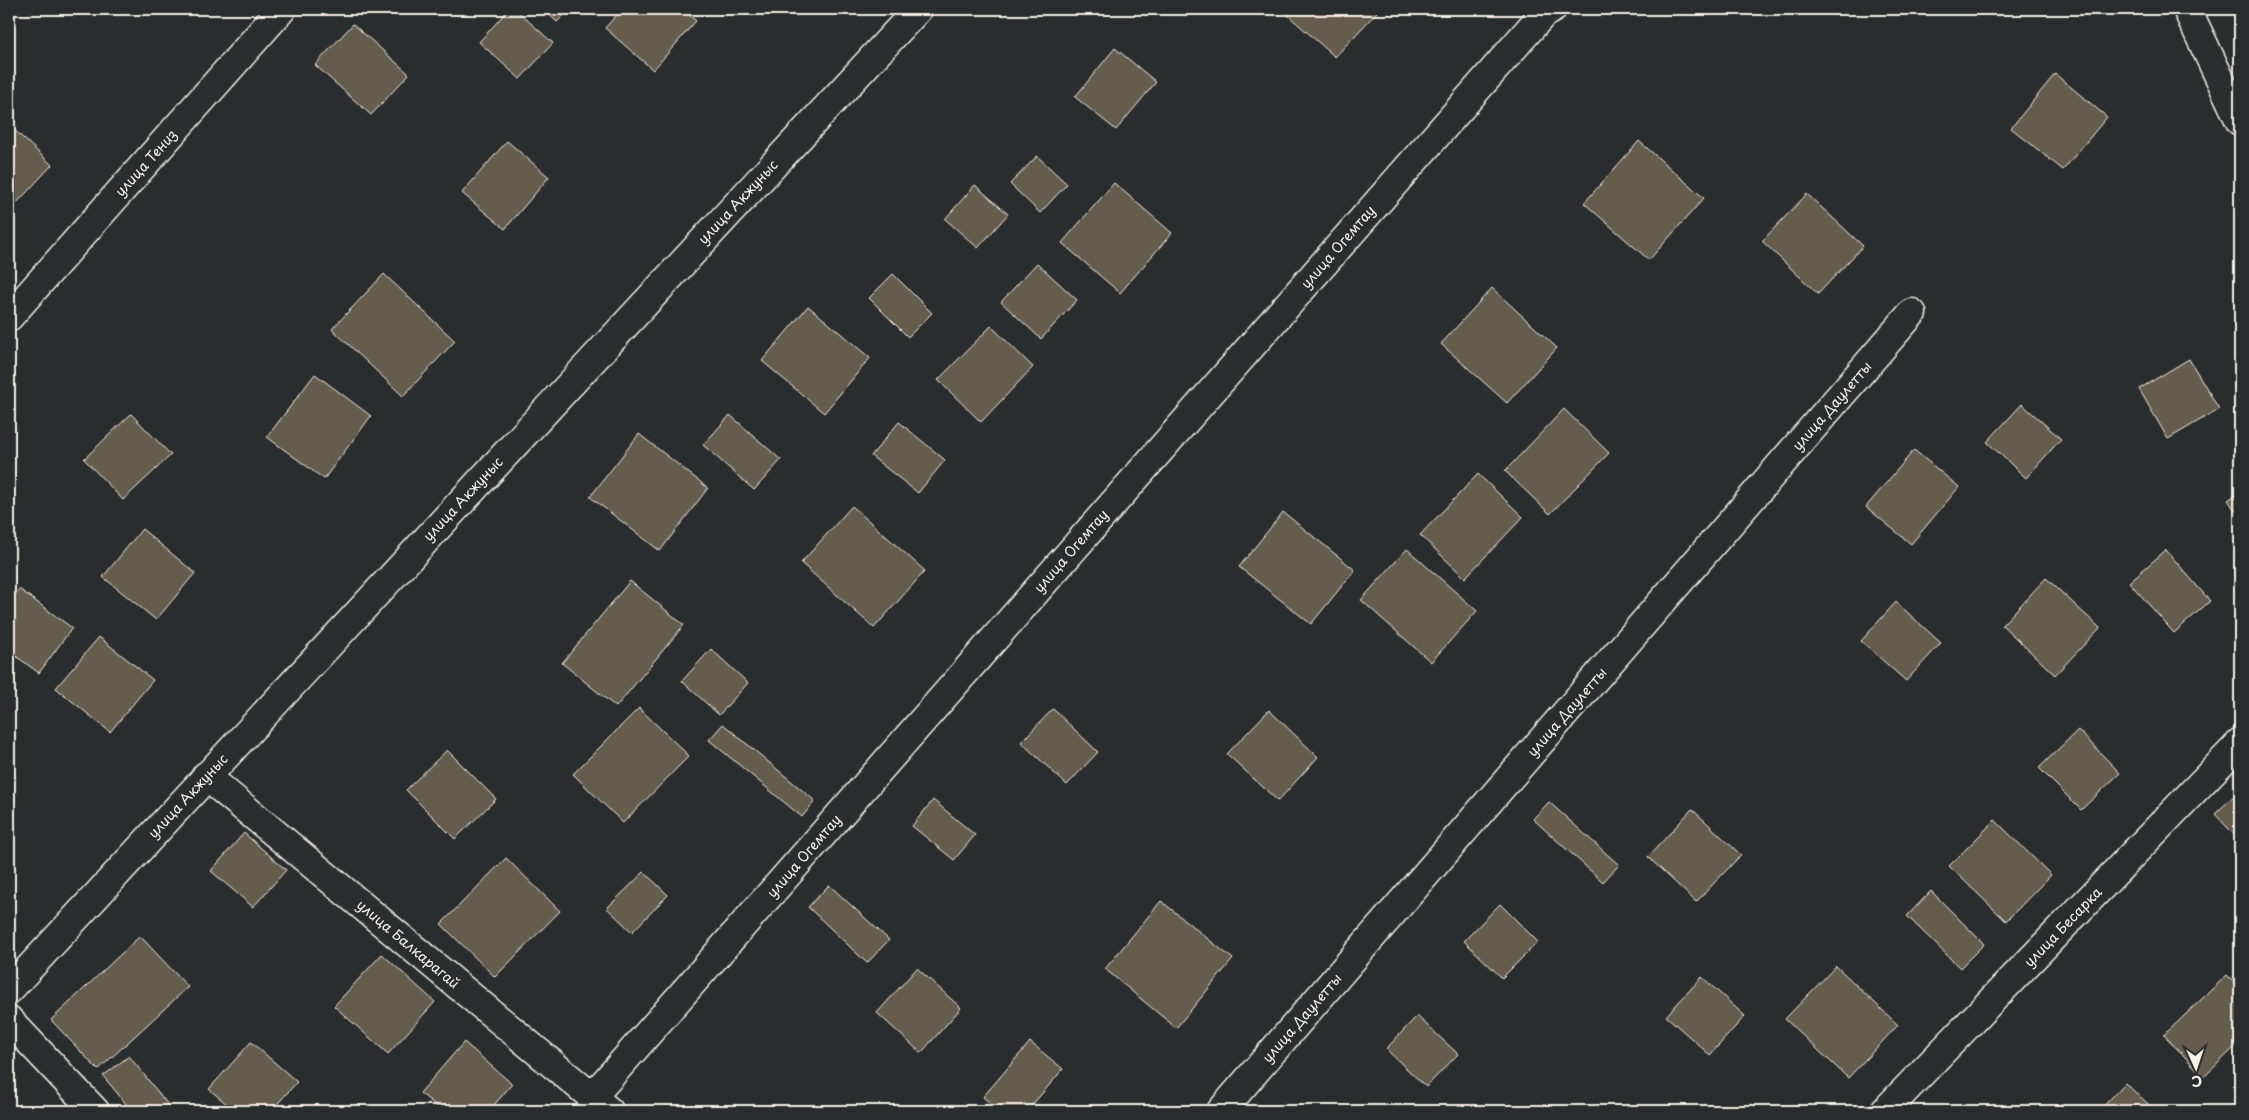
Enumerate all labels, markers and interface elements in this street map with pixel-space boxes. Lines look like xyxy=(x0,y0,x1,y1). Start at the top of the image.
street label: улица Тениз xyxy=(110,124,182,201)
street label: улица Акжуныс xyxy=(693,154,783,249)
street label: улица Огемтау xyxy=(1295,200,1380,293)
street label: улица Даулетты xyxy=(1787,356,1876,455)
street label: улица Акжуныс xyxy=(418,451,508,546)
street label: улица Огемтау xyxy=(1028,504,1113,597)
street label: улица Даулетты xyxy=(1522,662,1611,761)
street label: улица Акжуныс xyxy=(143,748,233,843)
street label: улица Огемтау xyxy=(761,809,846,902)
street label: улица Бесарка xyxy=(2019,882,2107,972)
street label: улица Балкарагай xyxy=(352,894,464,993)
street label: улица Даулетты xyxy=(1257,968,1346,1067)
north arrow xyxy=(2172,1042,2222,1092)
text: С xyxy=(2191,1071,2203,1092)

